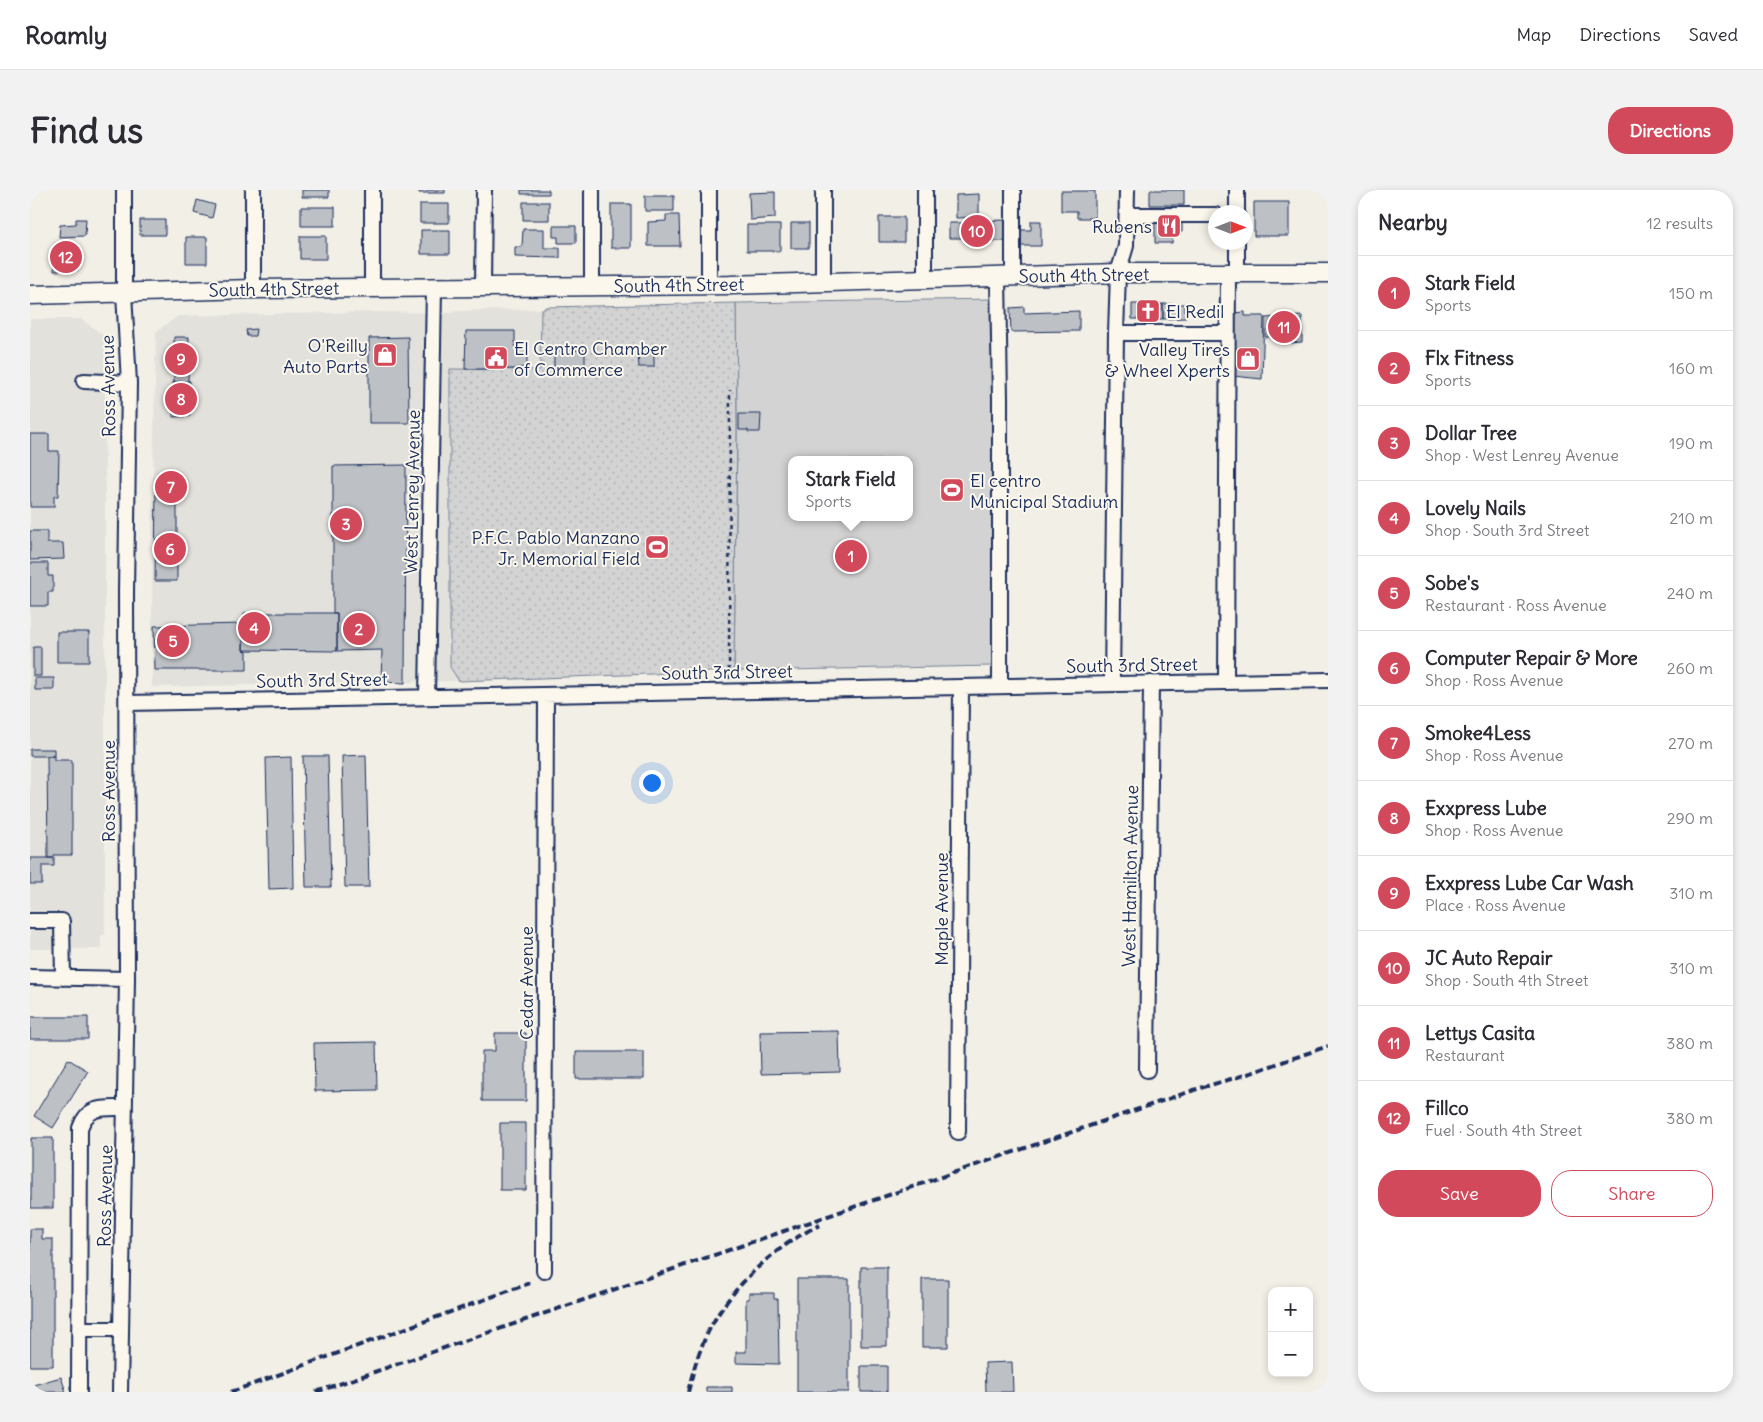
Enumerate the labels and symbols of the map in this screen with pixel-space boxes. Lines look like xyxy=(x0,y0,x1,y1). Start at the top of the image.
north arrow xyxy=(1208,205,1253,250)
pin: 10 xyxy=(961,212,993,250)
restaurant icon: Rubens xyxy=(1156,213,1182,239)
place label: Rubens xyxy=(1092,215,1152,238)
pin: 12 xyxy=(50,238,82,276)
street label: South 4th Street xyxy=(1019,262,1149,288)
street label: South 4th Street xyxy=(614,272,744,298)
street label: South 4th Street xyxy=(209,276,339,302)
church icon: El Redil xyxy=(1135,298,1161,324)
place label: El Redil xyxy=(1166,300,1224,323)
pin: 11 xyxy=(1268,308,1300,346)
place label: O'Reilly Auto Parts xyxy=(283,334,368,378)
street label: Ross Avenue xyxy=(96,335,120,437)
place label: El Centro Chamber of Commerce xyxy=(514,337,668,381)
place label: Valley Tires & Wheel Xperts xyxy=(1105,338,1230,382)
pin: 9 xyxy=(165,340,197,378)
shop icon: O'Reilly Auto Parts xyxy=(372,342,398,368)
public building icon: El Centro Chamber of Commerce xyxy=(483,345,509,371)
shop icon: Valley Tires & Wheel Xperts xyxy=(1235,346,1261,372)
pin: 8 xyxy=(165,380,197,418)
street label: West Lenrey Avenue xyxy=(399,409,425,575)
pin: 7 xyxy=(155,468,187,506)
place label: El centro Municipal Stadium xyxy=(970,469,1119,513)
sports icon: El centro Municipal Stadium xyxy=(939,477,965,503)
pin: 3 xyxy=(330,505,362,543)
place label: P.F.C. Pablo Manzano Jr. Memorial Field xyxy=(472,526,640,570)
pin: 6 xyxy=(154,530,186,568)
sports icon: P.F.C. Pablo Manzano Jr. Memorial Field xyxy=(644,534,670,560)
pin: 1 xyxy=(835,537,867,575)
pin: 4 xyxy=(238,609,270,647)
pin: 2 xyxy=(343,610,375,648)
pin: 5 xyxy=(157,622,189,660)
street label: South 3rd Street xyxy=(1066,652,1198,678)
street label: South 3rd Street xyxy=(661,659,793,685)
street label: South 3rd Street xyxy=(256,667,388,693)
street label: Ross Avenue xyxy=(97,740,120,842)
your location xyxy=(639,770,665,796)
street label: West Hamilton Avenue xyxy=(1117,785,1143,967)
street label: Maple Avenue xyxy=(930,852,953,966)
street label: Cedar Avenue xyxy=(515,926,538,1040)
street label: Ross Avenue xyxy=(93,1145,117,1247)

